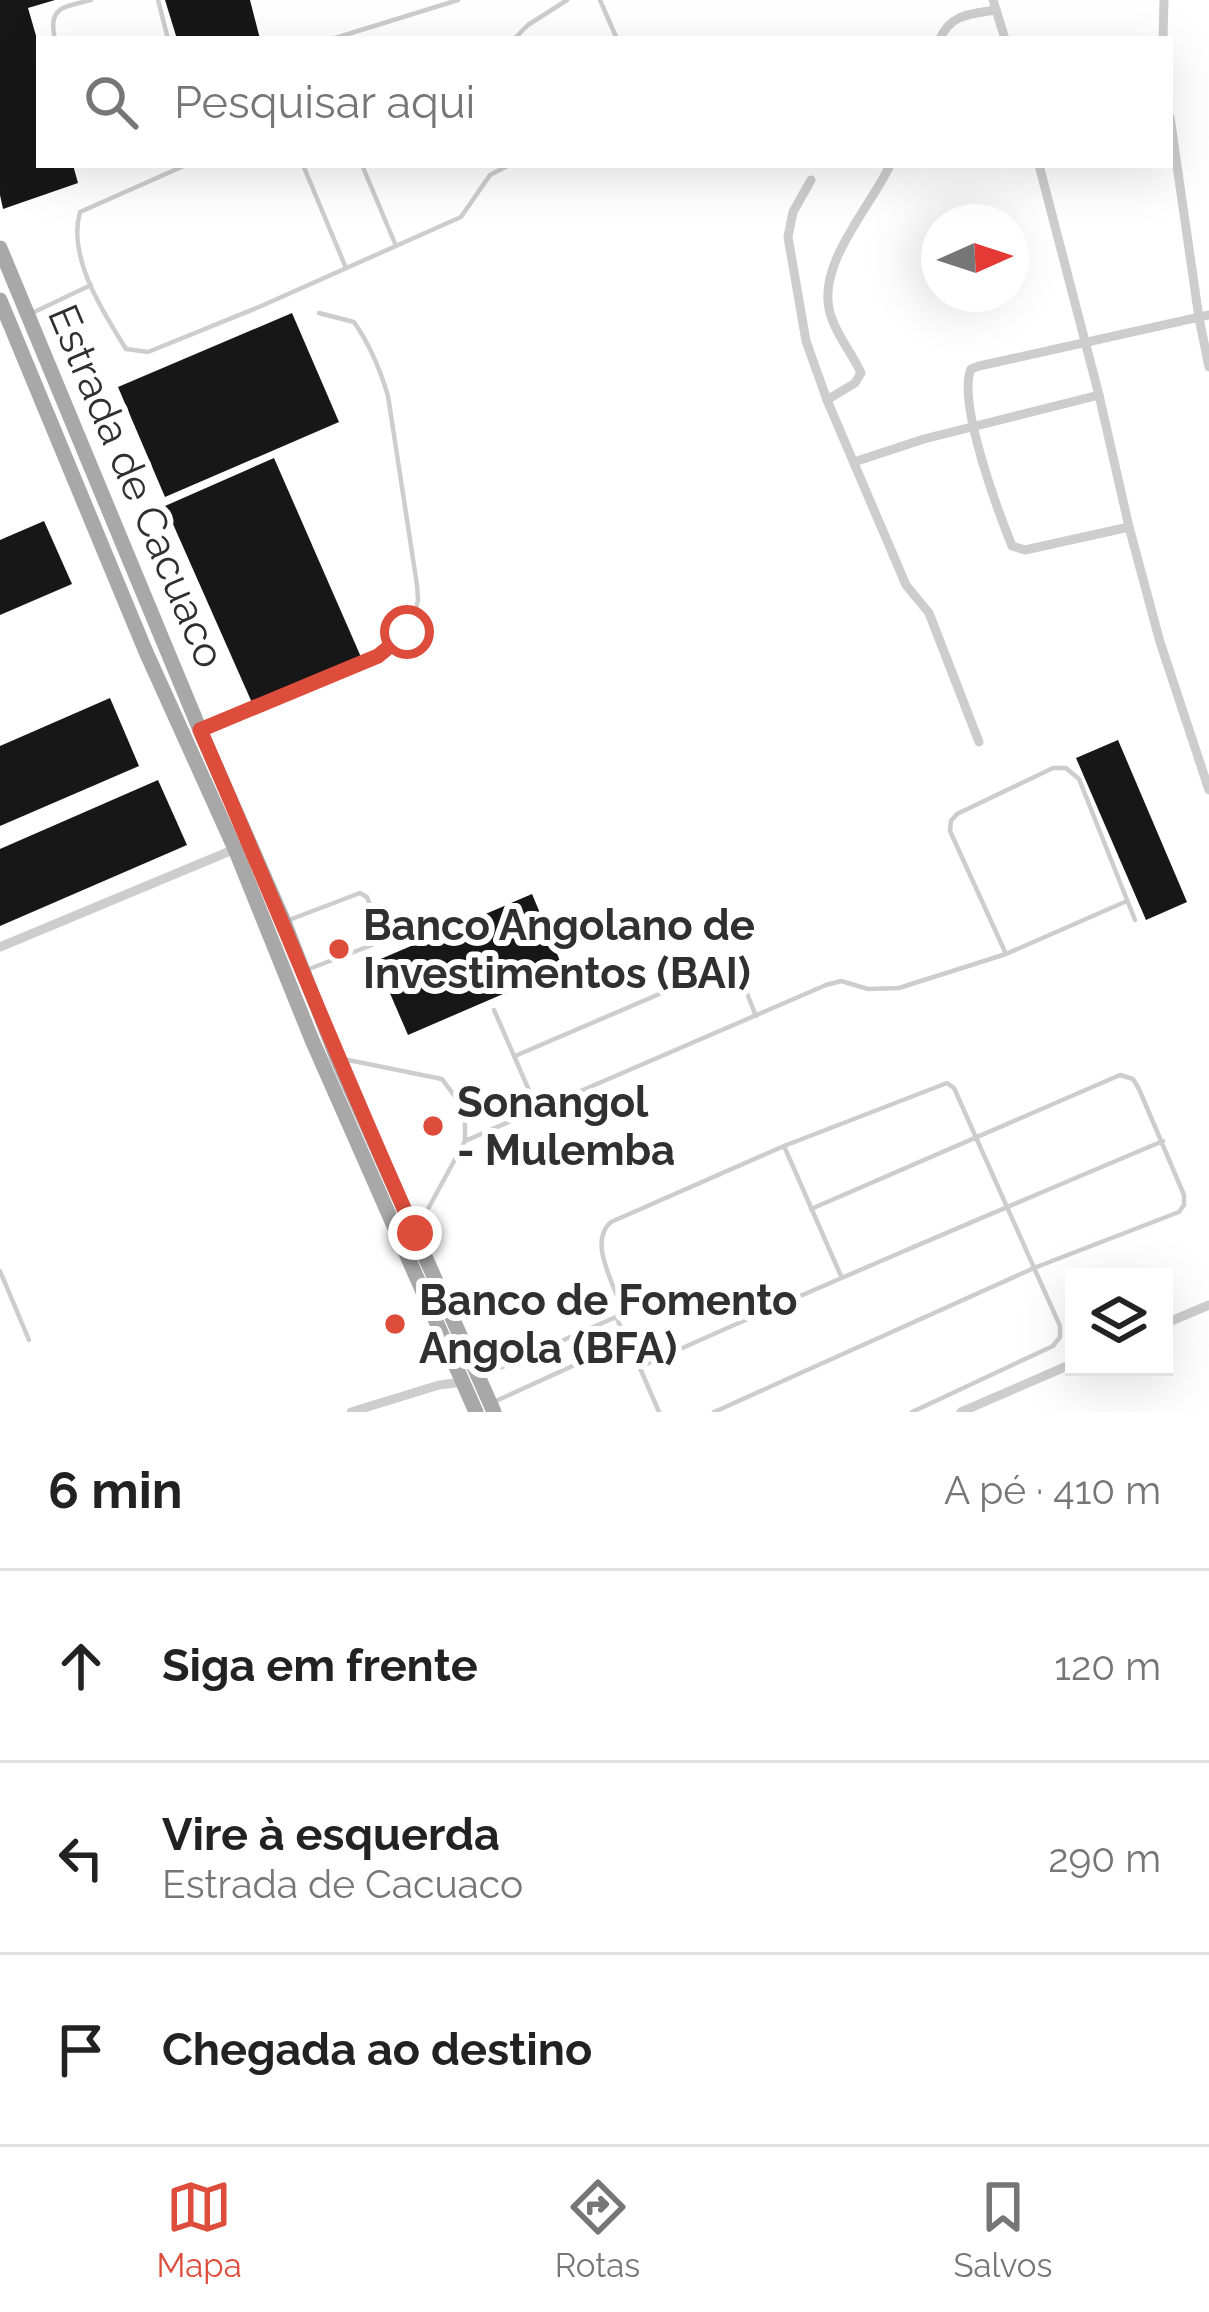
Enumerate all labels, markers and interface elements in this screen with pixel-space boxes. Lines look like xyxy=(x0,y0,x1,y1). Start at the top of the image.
search box xyxy=(36,36,1173,168)
icon: search xyxy=(78,69,144,135)
text: Pesquisar aqui xyxy=(174,76,475,129)
north arrow xyxy=(921,204,1029,312)
street label: Estrada de Cacuaco xyxy=(38,298,235,675)
route start xyxy=(380,605,434,659)
place label: Banco Angolano de Investimentos (BAI) xyxy=(363,901,755,998)
marker: Banco Angolano de Investimentos (BAI) xyxy=(326,936,352,962)
place label: Sonangol - Mulemba xyxy=(457,1078,675,1175)
marker: Sonangol - Mulemba xyxy=(420,1113,446,1139)
route end xyxy=(388,1206,442,1260)
map controls xyxy=(1065,1268,1173,1376)
button: layers xyxy=(1065,1268,1173,1376)
place label: Banco de Fomento Angola (BFA) xyxy=(419,1276,797,1373)
marker: Banco de Fomento Angola (BFA) xyxy=(382,1311,408,1337)
text: 6 min xyxy=(48,1460,183,1520)
text: A pé · 410 m xyxy=(944,1467,1161,1513)
icon: ahead xyxy=(48,1633,114,1699)
text: Siga em frente xyxy=(162,1639,478,1692)
text: 120 m xyxy=(1054,1643,1161,1689)
text: Vire à esquerda xyxy=(162,1808,500,1861)
icon: left xyxy=(48,1825,114,1891)
text: 290 m xyxy=(1048,1835,1161,1881)
text: Estrada de Cacuaco xyxy=(162,1861,523,1907)
icon: arrive xyxy=(48,2017,114,2083)
text: Chegada ao destino xyxy=(162,2023,592,2076)
tab: Mapa xyxy=(157,2174,242,2285)
tab: Rotas xyxy=(555,2174,640,2285)
tab: Salvos xyxy=(953,2174,1052,2285)

